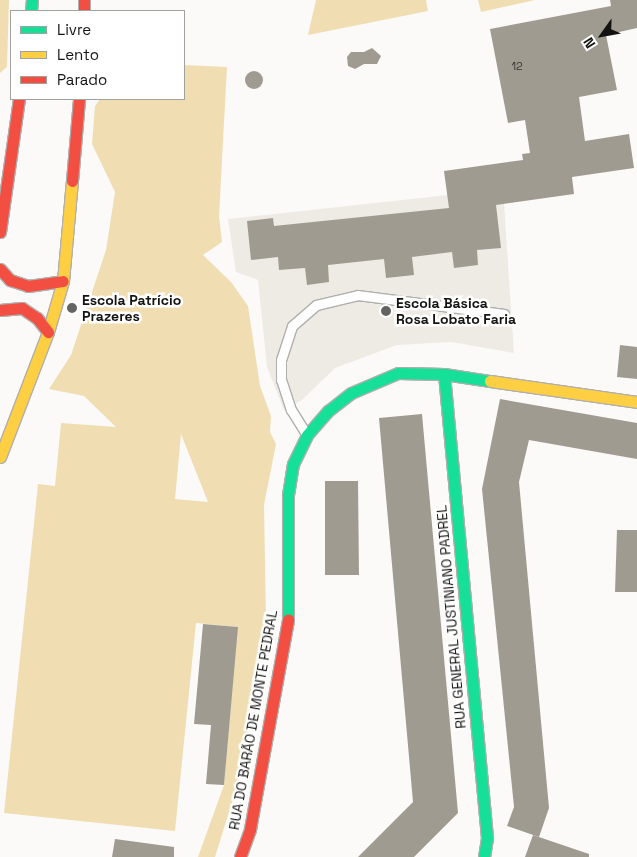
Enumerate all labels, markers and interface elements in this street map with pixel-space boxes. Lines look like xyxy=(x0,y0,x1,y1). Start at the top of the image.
legend xyxy=(10,10,185,100)
north arrow xyxy=(577,10,627,60)
text: Livre xyxy=(57,20,91,39)
text: N xyxy=(579,34,599,52)
text: Lento xyxy=(57,45,99,64)
house number: 12 xyxy=(511,59,523,73)
text: Parado xyxy=(57,70,107,89)
place label: Escola Patrício Prazeres xyxy=(82,292,181,324)
place label: Escola Básica Rosa Lobato Faria xyxy=(396,295,516,328)
marker: Escola Patrício Prazeres xyxy=(66,302,78,314)
marker: Escola Básica Rosa Lobato Faria xyxy=(380,305,392,317)
street label: RUA GENERAL JUSTINIANO PADREL xyxy=(433,504,469,730)
street label: RUA DO BARÃO DE MONTE PEDRAL xyxy=(225,609,281,831)

